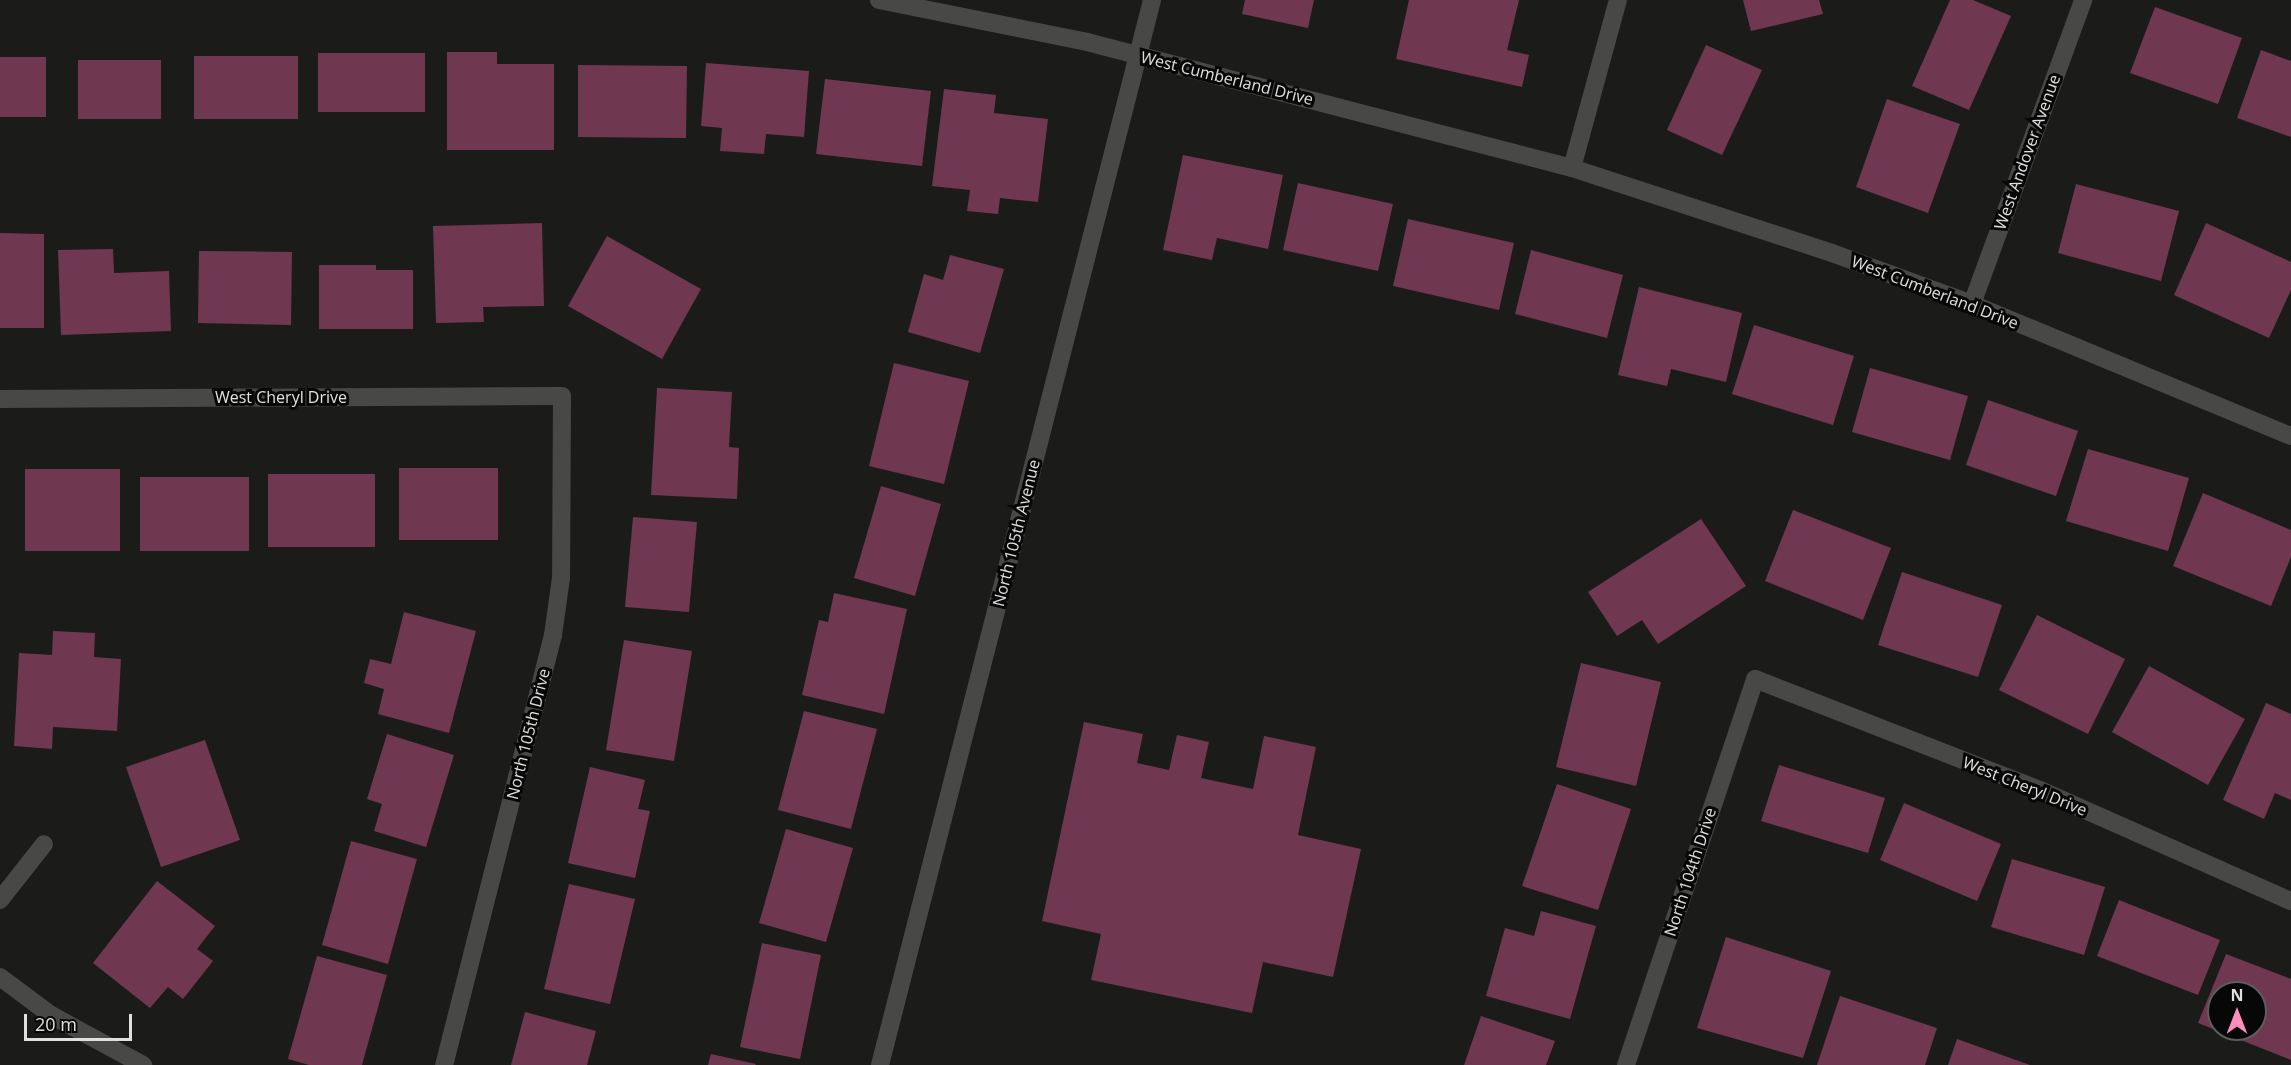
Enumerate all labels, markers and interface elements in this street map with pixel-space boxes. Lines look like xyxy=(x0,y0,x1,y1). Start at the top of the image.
street label: West Cumberland Drive xyxy=(1139,47,1315,109)
street label: West Andover Avenue xyxy=(1990,72,2064,232)
street label: West Cumberland Drive xyxy=(1849,251,2021,333)
street label: West Cheryl Drive xyxy=(215,387,347,407)
street label: North 105th Avenue xyxy=(988,458,1044,608)
street label: North 105th Drive xyxy=(502,667,554,801)
street label: West Cheryl Drive xyxy=(1960,752,2090,820)
street label: North 104th Drive xyxy=(1660,805,1720,939)
north arrow xyxy=(2207,981,2267,1041)
text: N xyxy=(2230,984,2244,1006)
scale bar xyxy=(27,1002,135,1040)
text: 20 m xyxy=(35,1012,77,1036)

